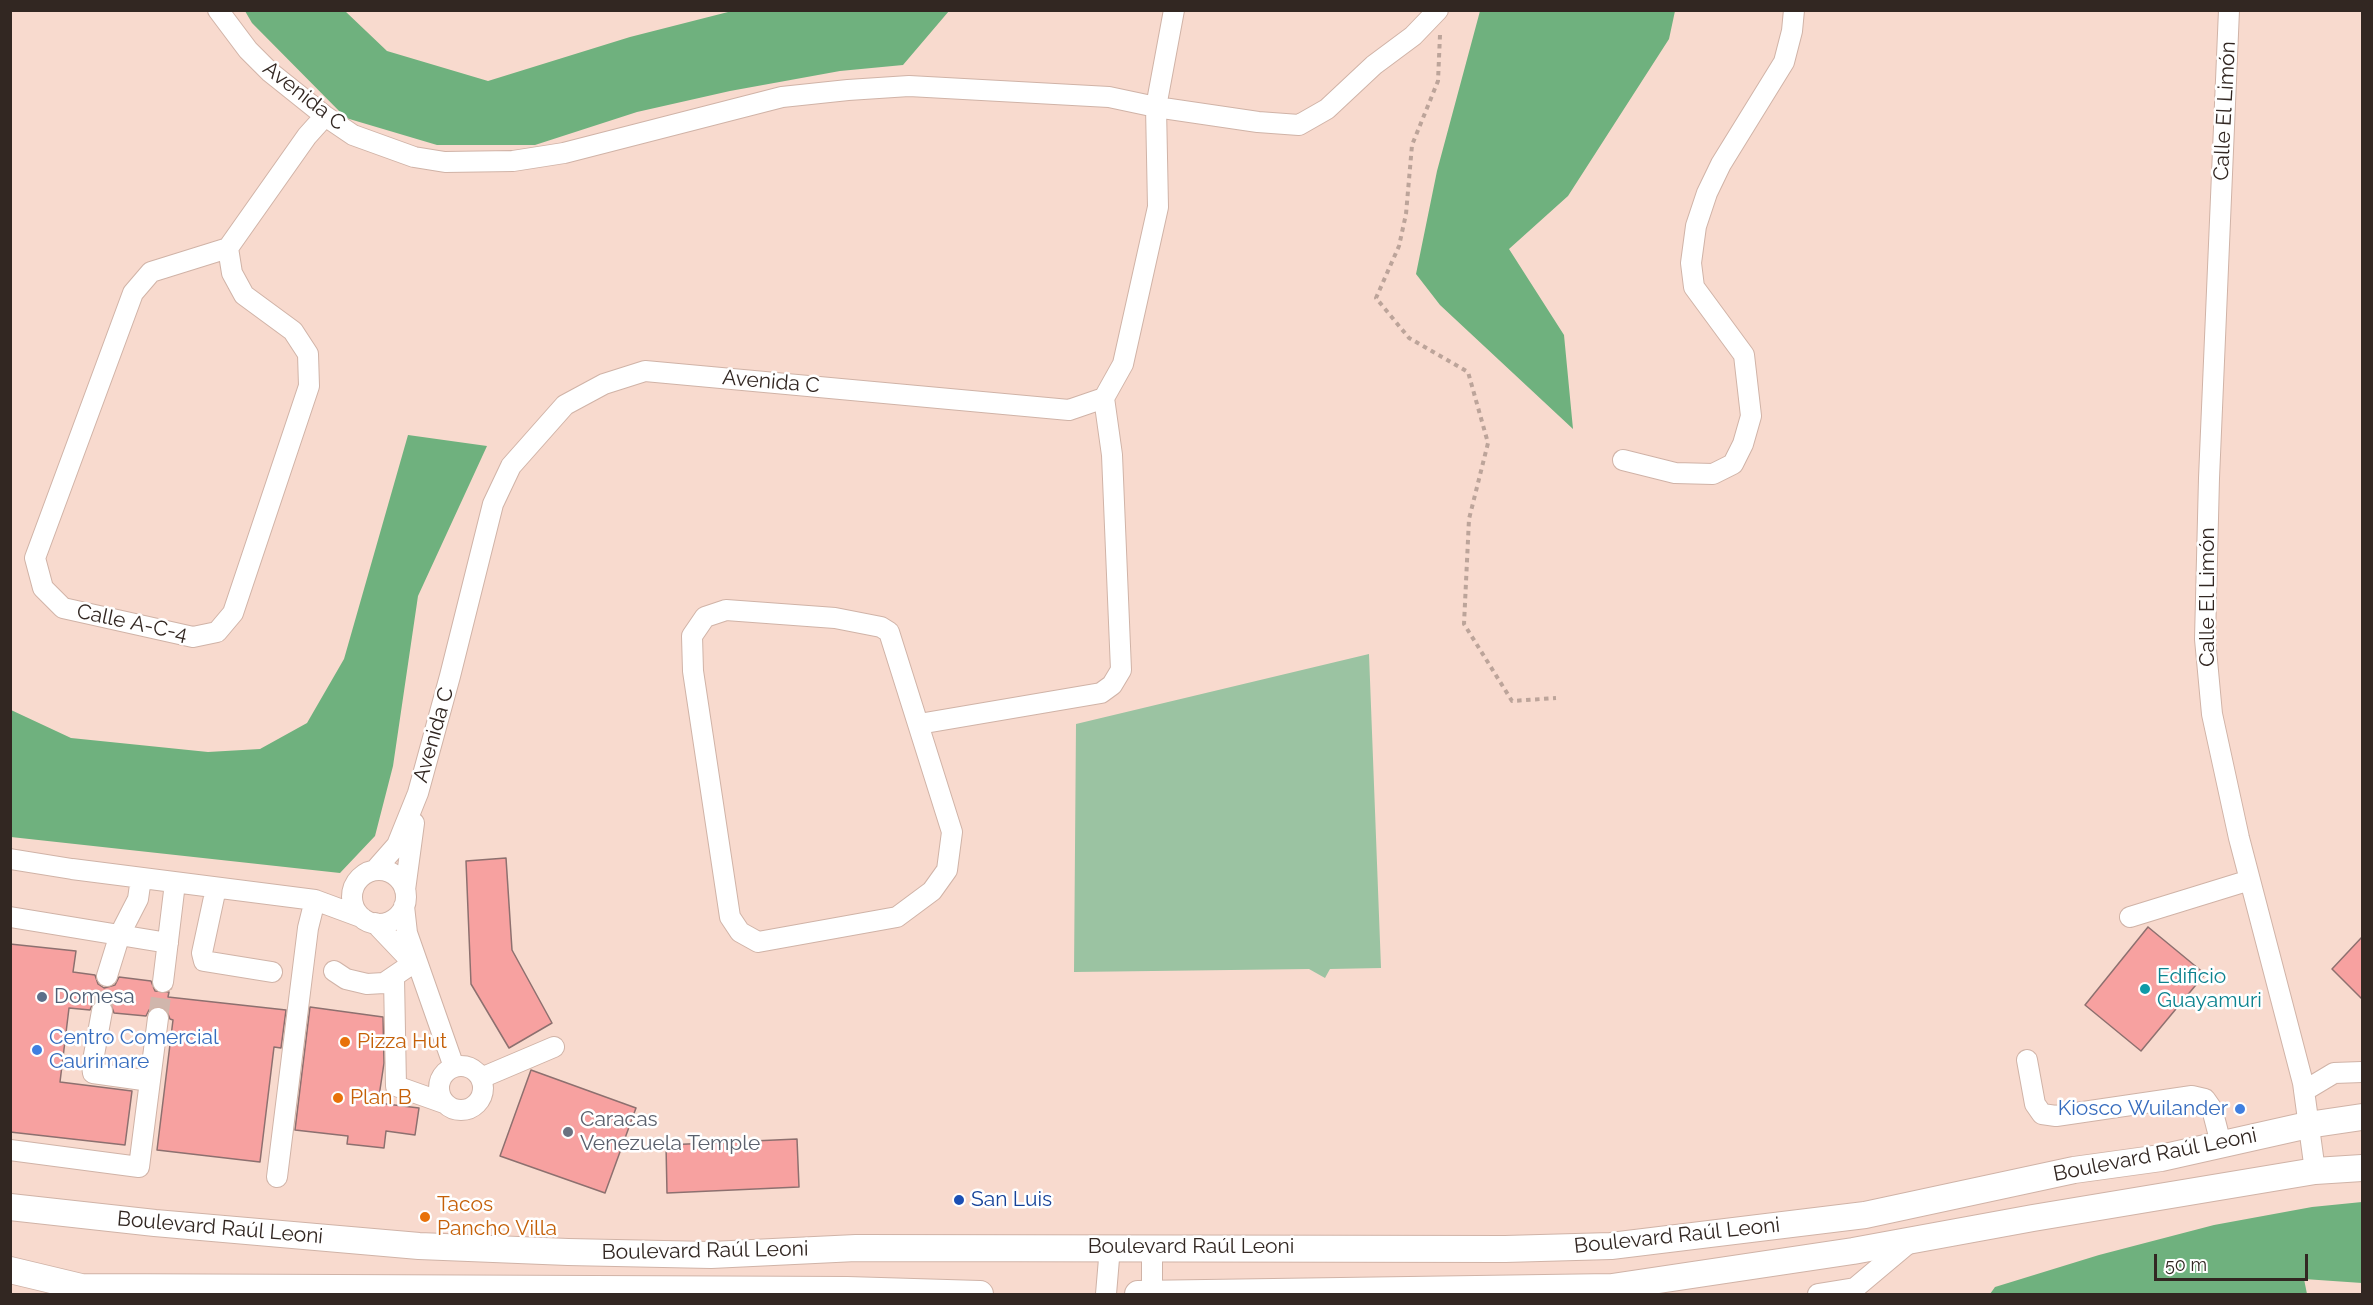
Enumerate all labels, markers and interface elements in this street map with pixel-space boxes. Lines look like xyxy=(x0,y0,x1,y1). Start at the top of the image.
street label: Calle El Limón xyxy=(2209,41,2241,181)
street label: Avenida C xyxy=(258,56,350,136)
street label: Avenida C xyxy=(721,365,821,399)
street label: Calle El Limón xyxy=(2195,527,2221,667)
street label: Calle A-C-4 xyxy=(74,599,190,647)
street label: Avenida C xyxy=(408,685,460,785)
place label: Edificio Guayamuri xyxy=(2157,964,2262,1014)
marker: Edificio Guayamuri xyxy=(2138,982,2152,996)
place label: Domesa xyxy=(54,984,135,1010)
marker: Domesa xyxy=(35,990,49,1004)
place label: Centro Comercial Caurimare xyxy=(49,1025,219,1075)
place label: Pizza Hut xyxy=(357,1029,447,1055)
marker: Pizza Hut xyxy=(338,1035,352,1049)
marker: Centro Comercial Caurimare xyxy=(30,1043,44,1057)
place label: Plan B xyxy=(350,1085,412,1111)
marker: Plan B xyxy=(331,1091,345,1105)
place label: Kiosco Wuilander xyxy=(2058,1096,2228,1122)
marker: Kiosco Wuilander xyxy=(2233,1102,2247,1116)
place label: Caracas Venezuela Temple xyxy=(580,1107,760,1157)
street label: Boulevard Raúl Leoni xyxy=(2051,1123,2259,1187)
marker: Caracas Venezuela Temple xyxy=(561,1125,575,1139)
place label: San Luis xyxy=(971,1187,1052,1213)
place label: Tacos Pancho Villa xyxy=(437,1192,557,1242)
marker: San Luis xyxy=(952,1193,966,1207)
street label: Boulevard Raúl Leoni xyxy=(116,1206,324,1250)
marker: Tacos Pancho Villa xyxy=(418,1210,432,1224)
street label: Boulevard Raúl Leoni xyxy=(1573,1213,1781,1259)
street label: Boulevard Raúl Leoni xyxy=(1088,1234,1294,1260)
street label: Boulevard Raúl Leoni xyxy=(601,1237,809,1265)
scale bar xyxy=(2157,1242,2312,1280)
text: 50 m xyxy=(2165,1254,2207,1275)

